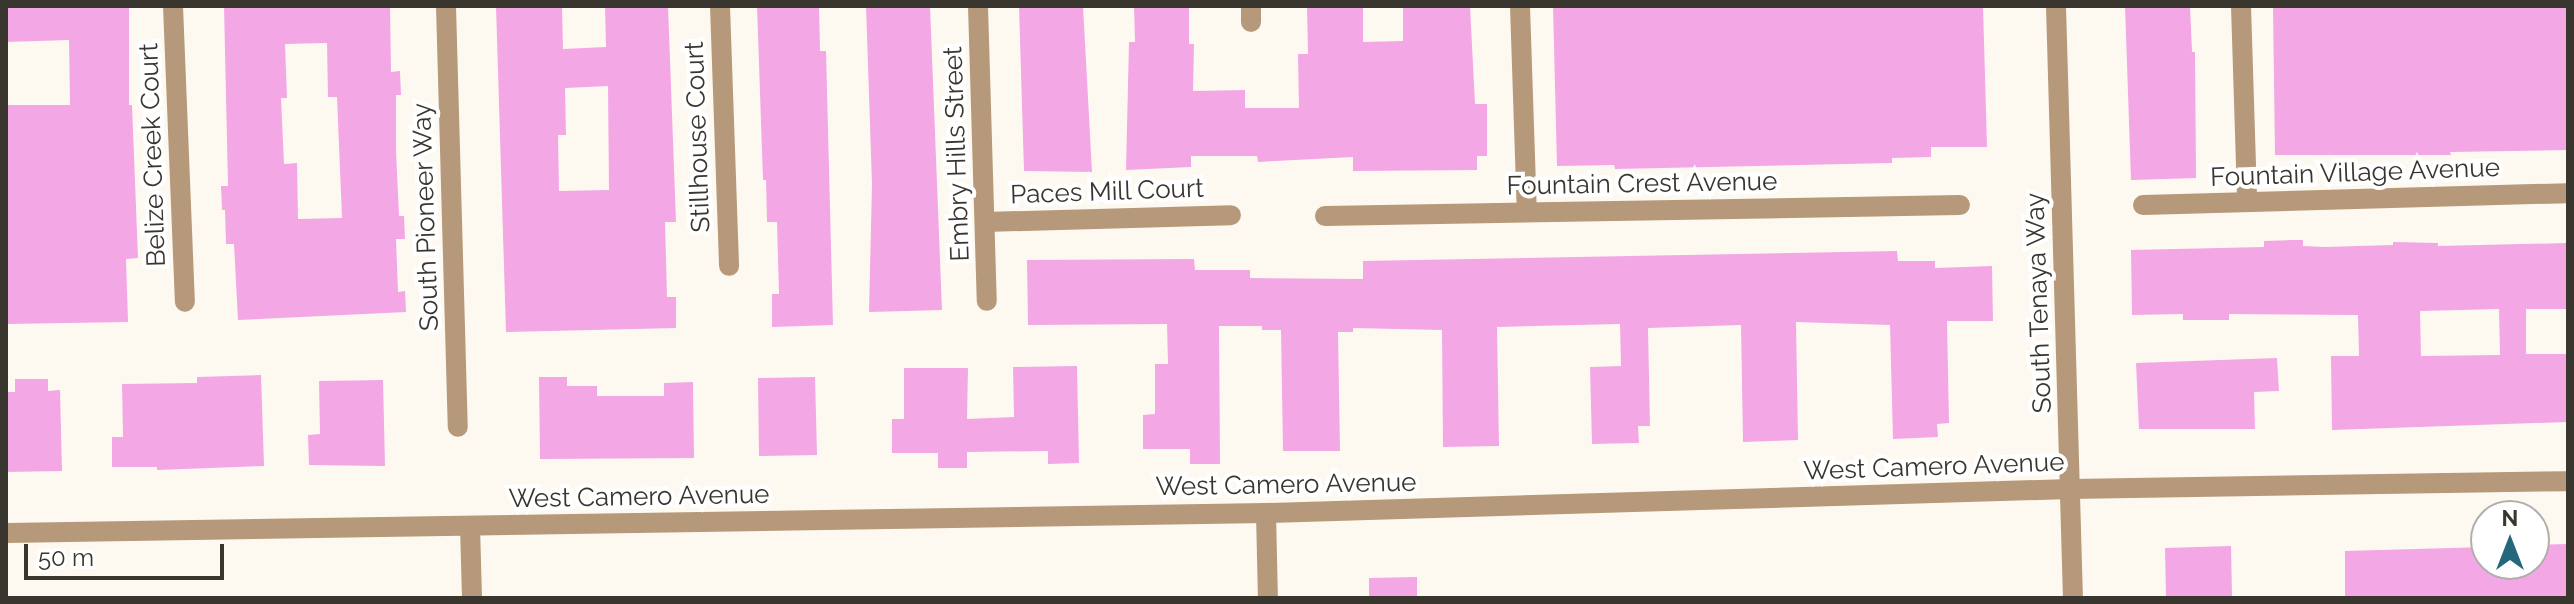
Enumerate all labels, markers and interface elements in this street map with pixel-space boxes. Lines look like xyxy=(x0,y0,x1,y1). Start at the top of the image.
street label: Stillhouse Court xyxy=(679,41,717,233)
street label: Belize Creek Court xyxy=(134,43,172,267)
street label: Embry Hills Street xyxy=(938,46,976,262)
street label: South Pioneer Way xyxy=(406,102,446,332)
street label: Fountain Village Avenue xyxy=(2209,152,2501,194)
street label: Fountain Crest Avenue xyxy=(1506,166,1778,202)
street label: Paces Mill Court xyxy=(1009,173,1205,211)
street label: South Tenaya Way xyxy=(2020,191,2058,415)
street label: West Camero Avenue xyxy=(1803,447,2065,487)
street label: West Camero Avenue xyxy=(1155,467,1417,503)
street label: West Camero Avenue xyxy=(508,479,770,515)
north arrow xyxy=(2470,500,2550,580)
text: N xyxy=(2502,505,2518,531)
scale bar xyxy=(28,528,228,578)
text: 50 m xyxy=(38,543,94,572)

